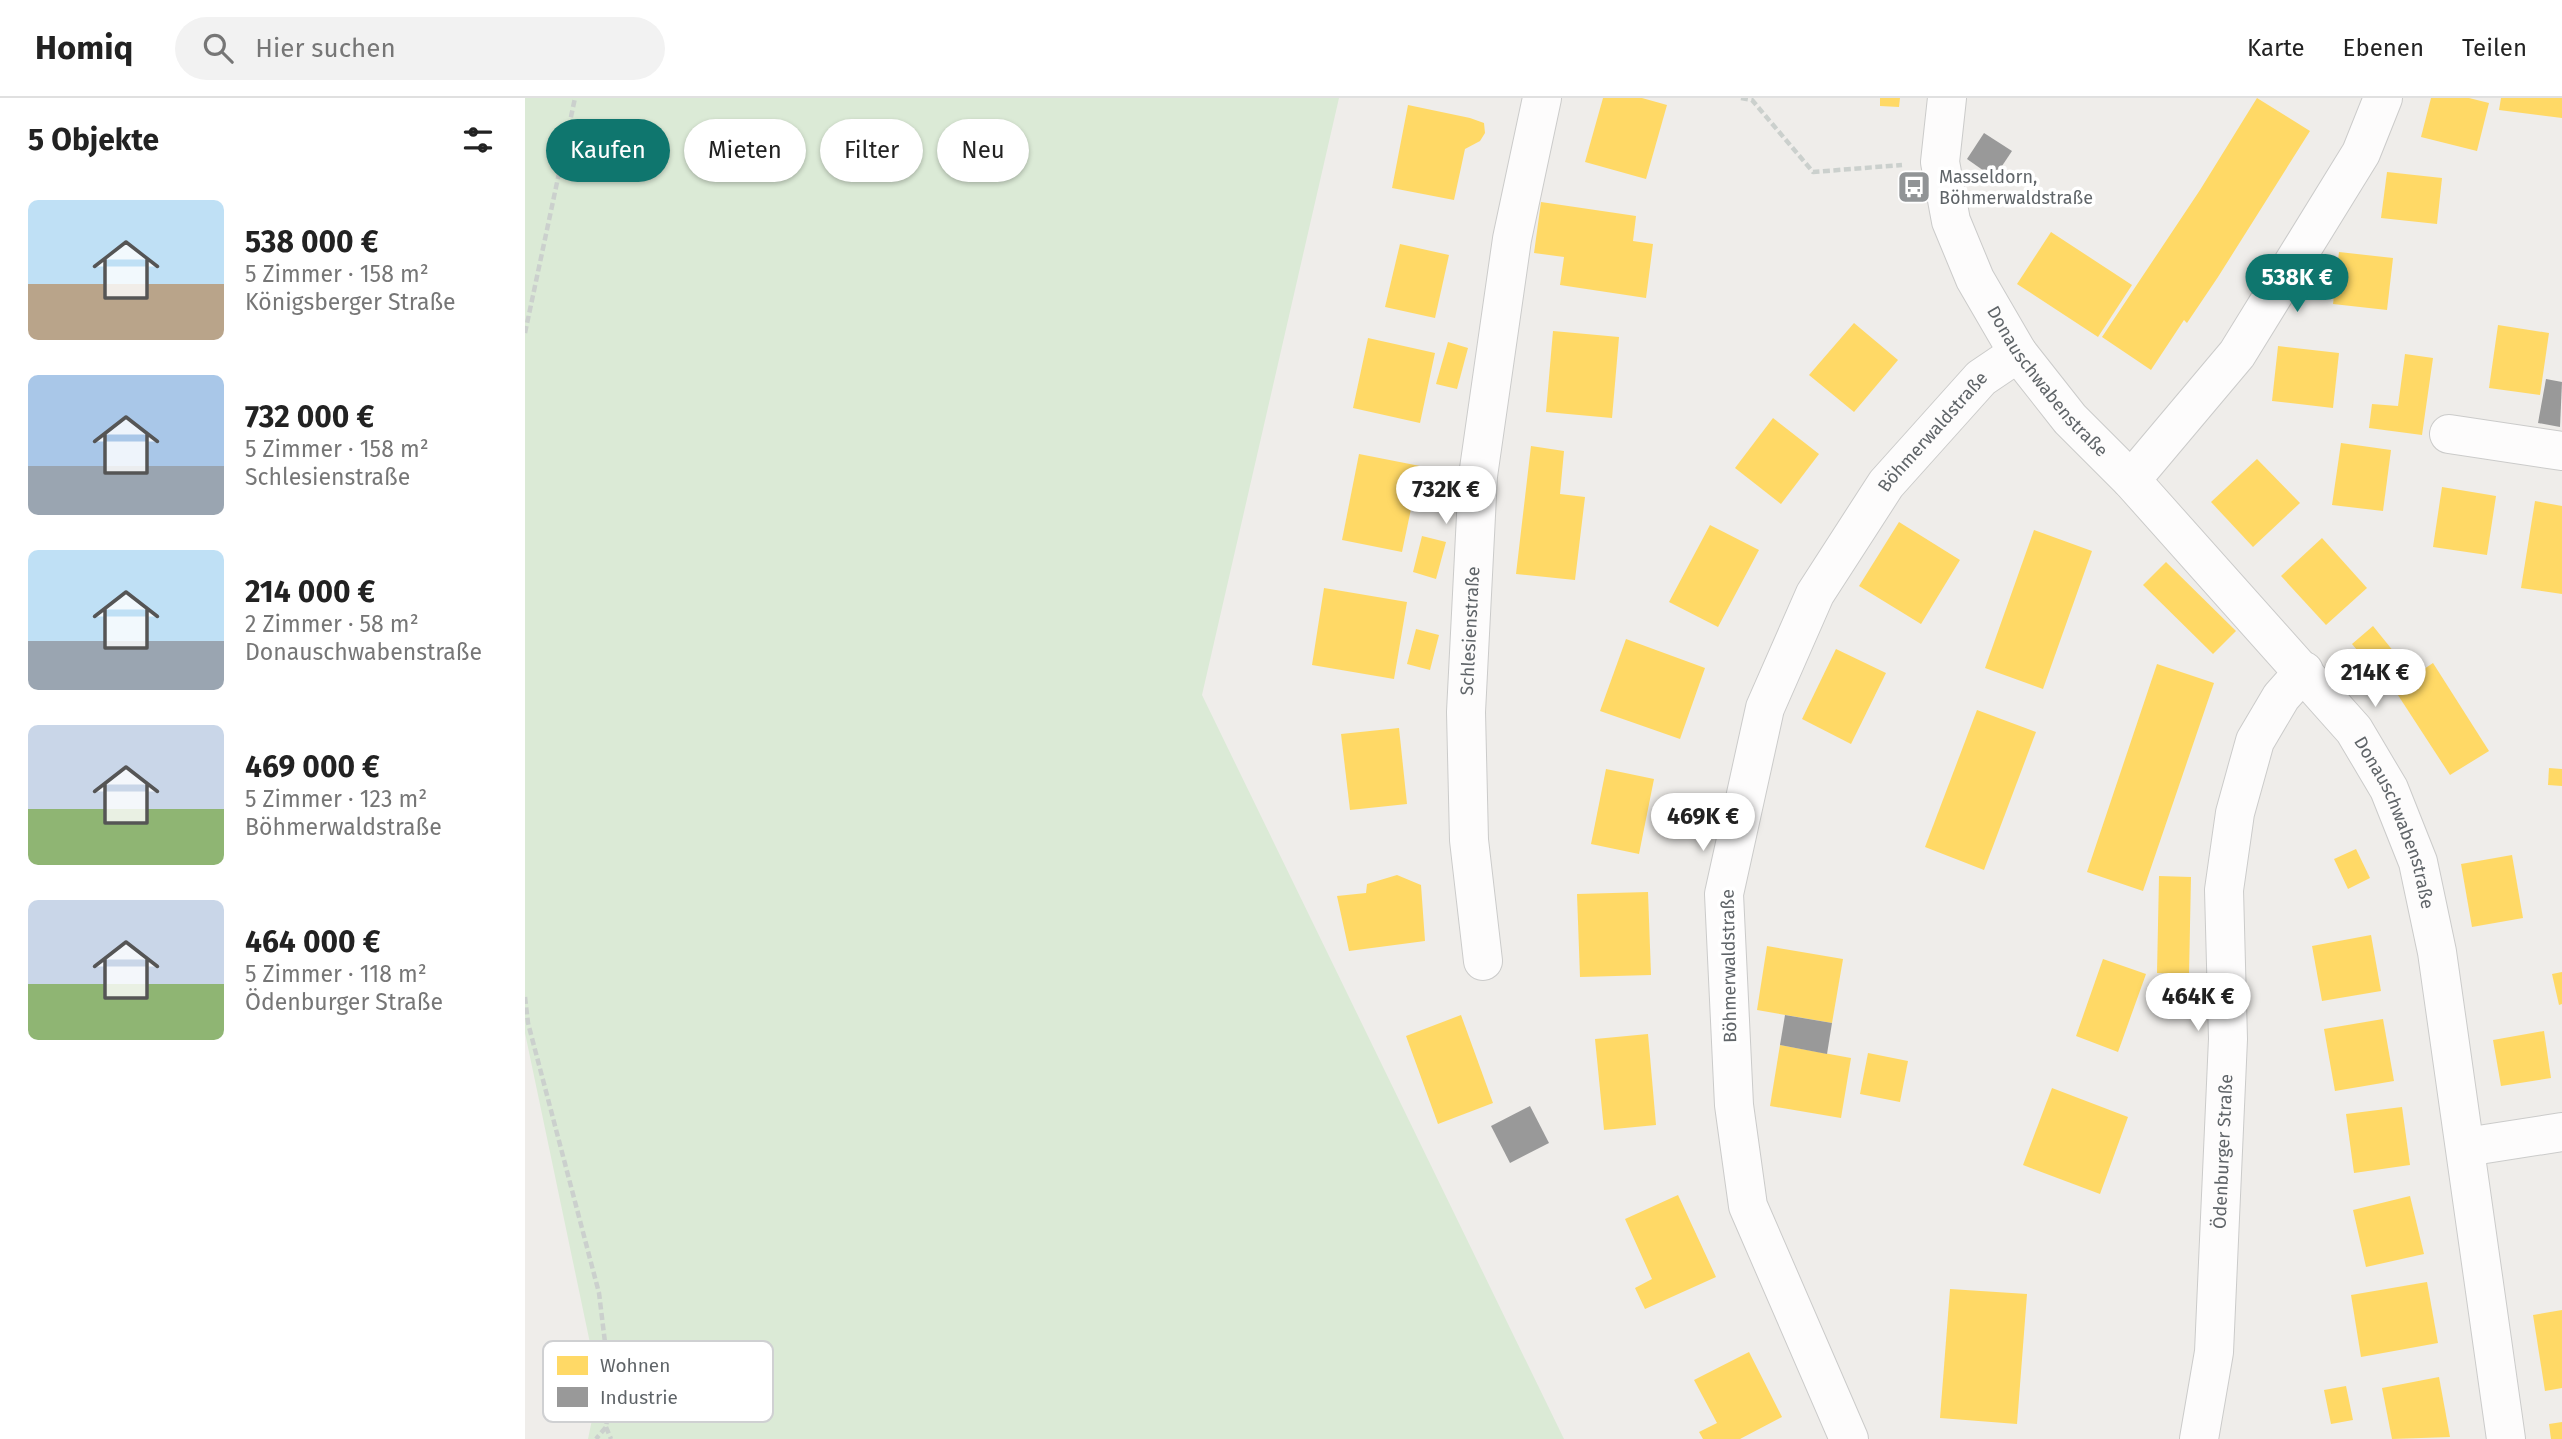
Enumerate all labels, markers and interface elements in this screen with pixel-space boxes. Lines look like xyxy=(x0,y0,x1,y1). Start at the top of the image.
search box xyxy=(175,17,665,80)
text: Homiq xyxy=(35,28,133,68)
icon: search xyxy=(199,29,237,67)
text: Hier suchen xyxy=(255,33,396,64)
text: Karte xyxy=(2247,34,2305,62)
text: Ebenen xyxy=(2343,34,2424,62)
text: Teilen xyxy=(2462,34,2527,62)
chip: Kaufen xyxy=(546,119,670,182)
chip: Mieten xyxy=(684,119,806,182)
chip: Filter xyxy=(820,119,923,182)
chip: Neu xyxy=(937,119,1029,182)
icon: filters xyxy=(459,121,497,159)
text: 5 Objekte xyxy=(28,122,159,158)
place label: Masseldorn, Böhmerwaldstraße xyxy=(1939,166,2093,209)
bus stop icon: Masseldorn, Böhmerwaldstraße xyxy=(1895,168,1933,206)
text: 538 000 € xyxy=(245,224,378,260)
icon: home xyxy=(84,228,168,312)
pin: 538K € xyxy=(2240,254,2354,314)
text: 5 Zimmer · 158 m² xyxy=(245,260,429,288)
text: 538K € xyxy=(2261,263,2333,291)
text: Königsberger Straße xyxy=(245,288,456,316)
street label: Donauschwabenstraße xyxy=(1982,302,2112,461)
street label: Böhmerwaldstraße xyxy=(1873,367,1992,496)
text: 732 000 € xyxy=(245,399,374,435)
icon: home xyxy=(84,403,168,487)
text: 5 Zimmer · 158 m² xyxy=(245,435,429,463)
text: Schlesienstraße xyxy=(245,463,410,491)
pin: 732K € xyxy=(1389,466,1503,526)
text: 732K € xyxy=(1412,475,1480,503)
street label: Schlesienstraße xyxy=(1456,566,1484,696)
text: 214 000 € xyxy=(245,574,375,610)
icon: home xyxy=(84,578,168,662)
text: 2 Zimmer · 58 m² xyxy=(245,610,419,638)
text: Donauschwabenstraße xyxy=(245,638,482,666)
pin: 214K € xyxy=(2318,650,2432,709)
text: 214K € xyxy=(2341,658,2409,686)
street label: Donauschwabenstraße xyxy=(2349,732,2439,911)
text: 469 000 € xyxy=(245,749,380,785)
icon: home xyxy=(84,753,168,837)
text: 5 Zimmer · 123 m² xyxy=(245,785,427,813)
pin: 469K € xyxy=(1646,794,1760,853)
text: 469K € xyxy=(1667,802,1739,830)
text: Böhmerwaldstraße xyxy=(245,813,442,841)
street label: Böhmerwaldstraße xyxy=(1717,889,1741,1043)
text: 464 000 € xyxy=(245,924,380,960)
icon: home xyxy=(84,928,168,1012)
text: 5 Zimmer · 118 m² xyxy=(245,960,427,988)
pin: 464K € xyxy=(2141,974,2255,1033)
text: 464K € xyxy=(2162,982,2234,1010)
text: Ödenburger Straße xyxy=(245,988,443,1016)
street label: Ödenburger Straße xyxy=(2209,1074,2237,1229)
legend xyxy=(543,1341,773,1422)
text: Wohnen xyxy=(600,1354,670,1377)
text: Industrie xyxy=(600,1386,678,1409)

